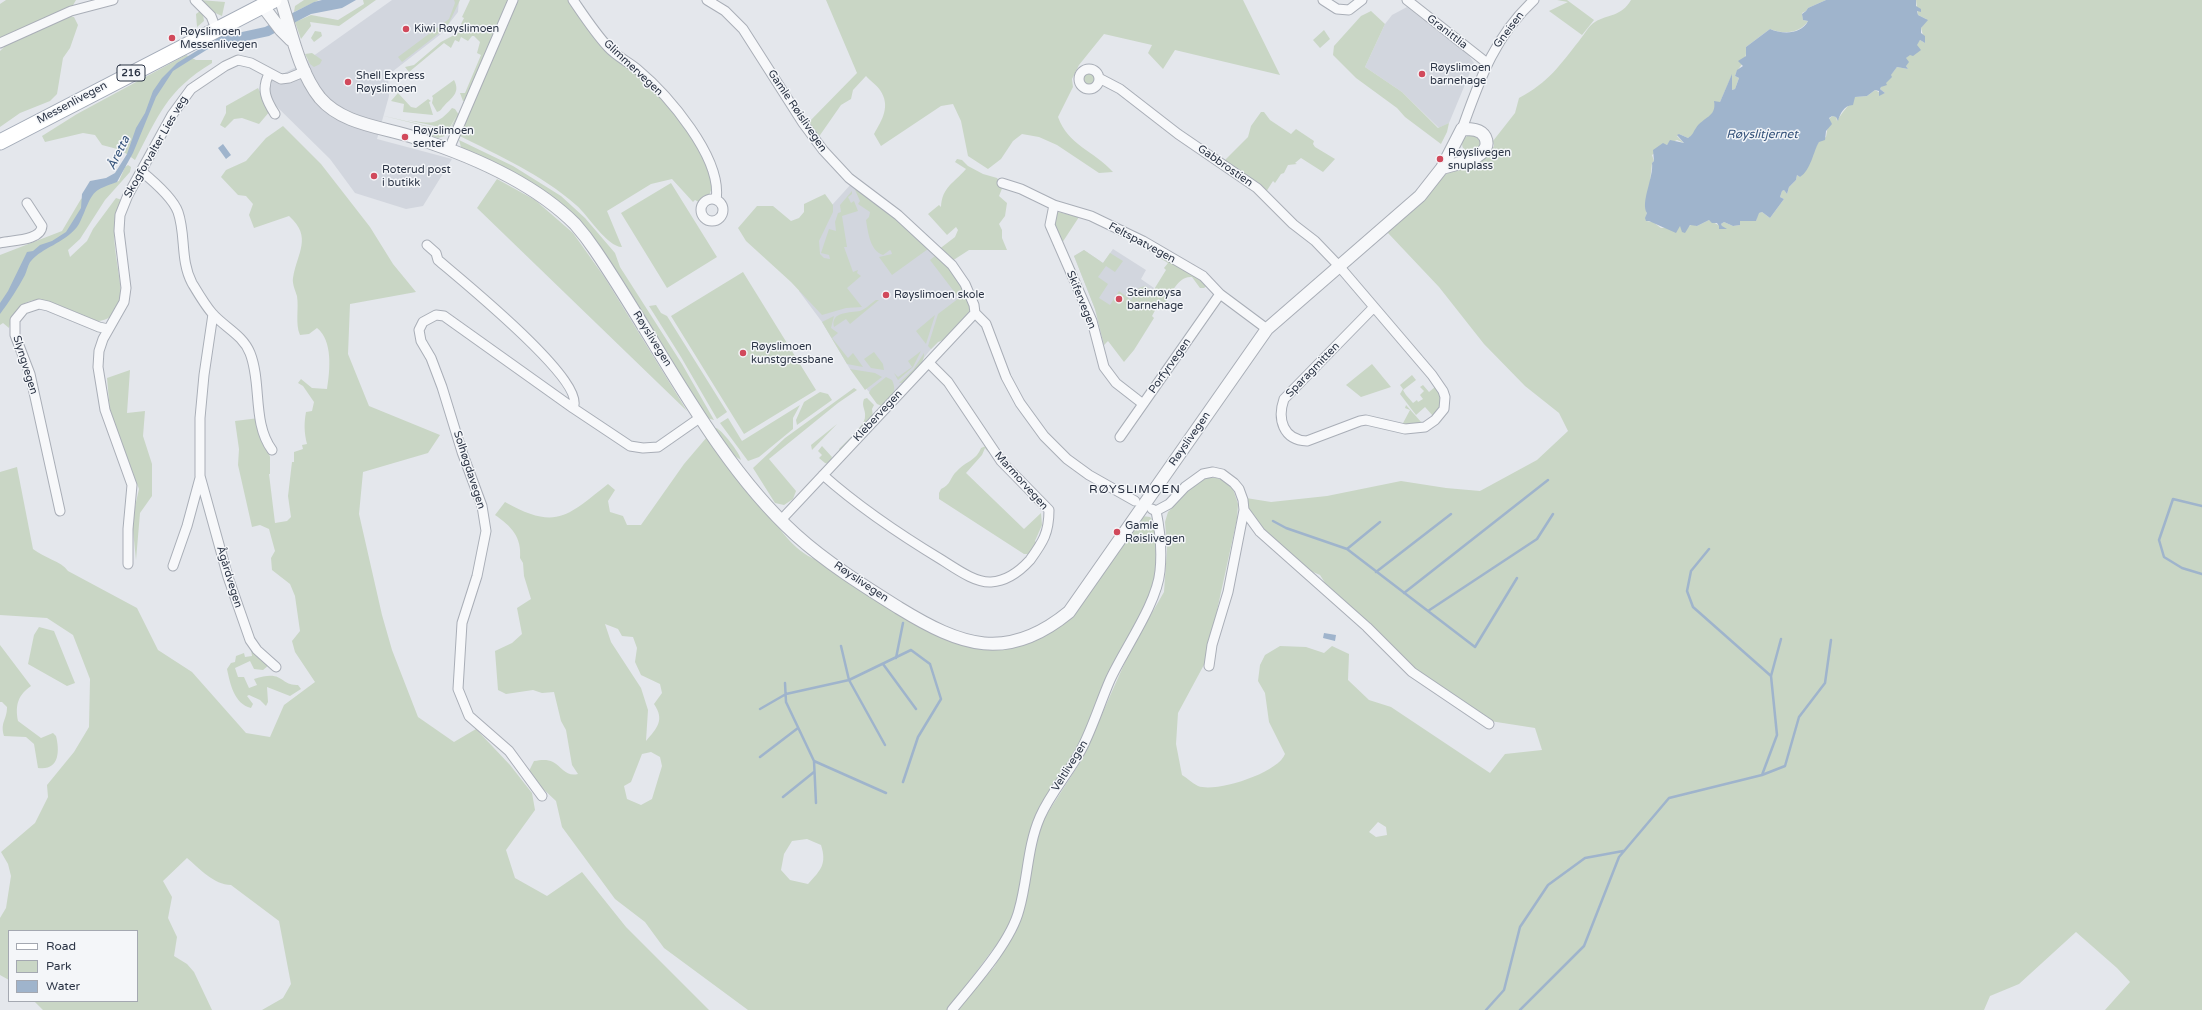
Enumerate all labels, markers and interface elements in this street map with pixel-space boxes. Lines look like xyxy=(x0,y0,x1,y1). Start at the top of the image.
street label: Gneisen xyxy=(1491,9,1527,51)
street label: Granittlia xyxy=(1424,12,1470,52)
place label: Kiwi Røyslimoen xyxy=(414,22,499,36)
marker: Kiwi Røyslimoen xyxy=(401,24,411,34)
place label: Røyslimoen Messenlivegen xyxy=(180,25,258,51)
marker: Røyslimoen Messenlivegen xyxy=(167,33,177,43)
street label: Glimmervegen xyxy=(601,37,665,99)
place label: Røyslimoen barnehage xyxy=(1430,61,1491,87)
road number: 216 xyxy=(117,65,145,81)
street label: Gamle Røislivegen xyxy=(765,67,829,155)
place label: Shell Express Røyslimoen xyxy=(356,69,425,95)
marker: Røyslimoen barnehage xyxy=(1417,69,1427,79)
marker: Shell Express Røyslimoen xyxy=(343,77,353,87)
street label: Messenlivegen xyxy=(35,79,109,127)
street label: Skogforvalter Lies veg xyxy=(121,94,191,200)
place label: Røyslimoen senter xyxy=(413,124,474,150)
water label: Røyslitjernet xyxy=(1726,128,1798,142)
marker: Røyslimoen senter xyxy=(400,132,410,142)
water label: Åretta xyxy=(105,134,133,172)
street label: Gabbrostien xyxy=(1195,142,1255,190)
place label: Røyslivegen snuplass xyxy=(1448,146,1511,172)
marker: Røyslivegen snuplass xyxy=(1435,154,1445,164)
place label: Roterud post i butikk xyxy=(382,163,451,189)
marker: Roterud post i butikk xyxy=(369,171,379,181)
street label: Feltspatvegen xyxy=(1106,220,1178,266)
street label: Skifervegen xyxy=(1063,269,1099,331)
place label: Steinrøysa barnehage xyxy=(1127,286,1183,312)
place label: Røyslimoen skole xyxy=(894,288,985,302)
marker: Røyslimoen skole xyxy=(881,290,891,300)
marker: Steinrøysa barnehage xyxy=(1114,294,1124,304)
street label: Røyslivegen xyxy=(630,309,674,369)
street label: Slyngvegen xyxy=(10,334,40,396)
street label: Porfyrvegen xyxy=(1146,336,1194,396)
place label: Røyslimoen kunstgressbane xyxy=(751,340,834,366)
street label: Sparagmitten xyxy=(1284,340,1342,400)
marker: Røyslimoen kunstgressbane xyxy=(738,348,748,358)
street label: Klebervegen xyxy=(851,388,905,444)
street label: Røyslivegen xyxy=(1167,409,1213,469)
street label: Solhøgdavegen xyxy=(450,429,488,511)
street label: Marmorvegen xyxy=(991,449,1051,513)
district label: RØYSLIMOEN xyxy=(1089,483,1181,497)
place label: Gamle Røislivegen xyxy=(1125,519,1185,545)
marker: Gamle Røislivegen xyxy=(1112,527,1122,537)
street label: Ågårdvegen xyxy=(213,544,245,610)
street label: Røyslivegen xyxy=(831,559,891,605)
street label: Veltlivegen xyxy=(1049,738,1091,794)
legend xyxy=(8,930,138,1002)
text: Road xyxy=(46,939,76,953)
text: Park xyxy=(46,959,72,973)
text: Water xyxy=(46,979,80,993)

